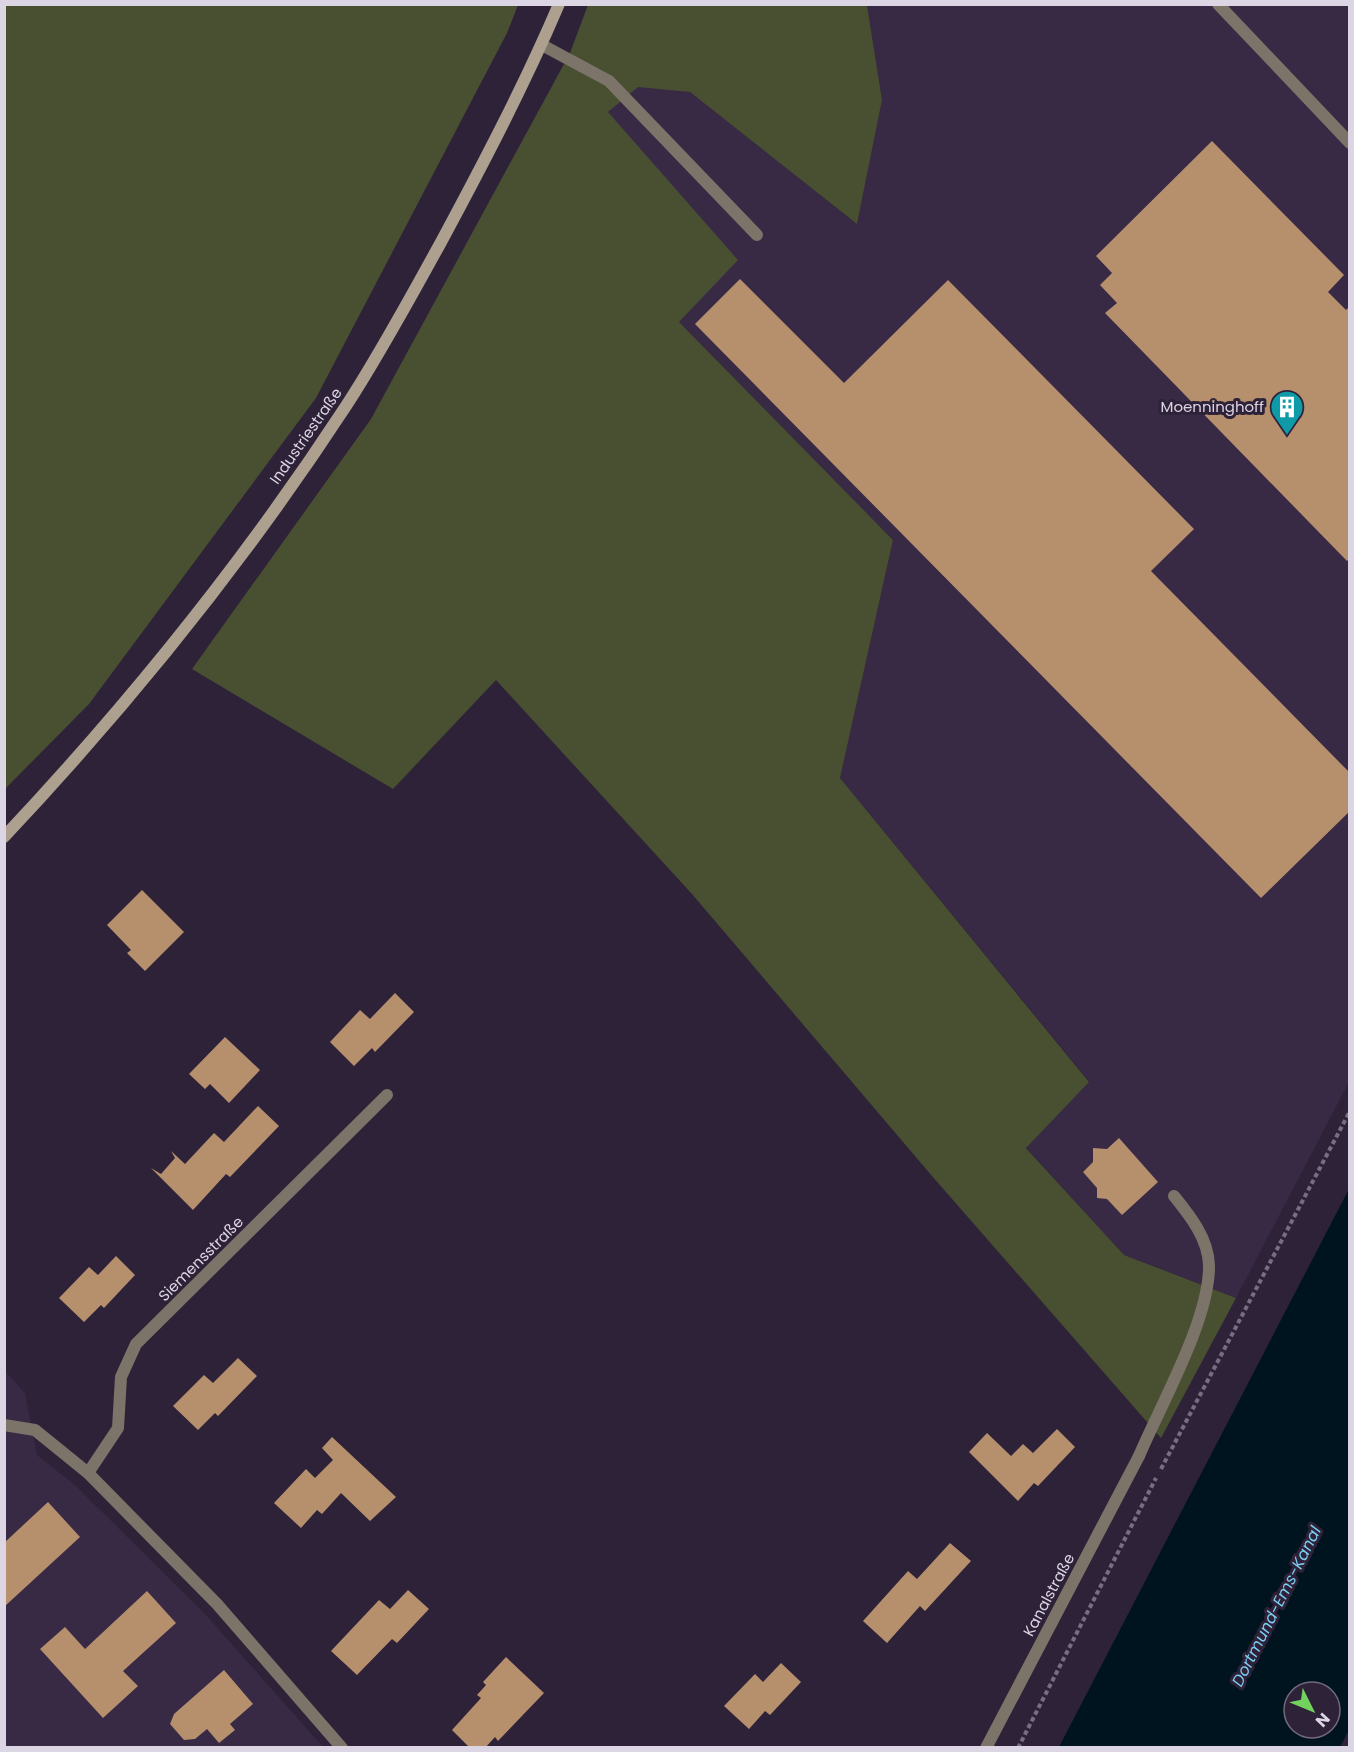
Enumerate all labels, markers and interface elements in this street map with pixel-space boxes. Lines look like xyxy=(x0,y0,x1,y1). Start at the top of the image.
street label: Industriestraße xyxy=(264,383,347,488)
building icon: Moenninghoff xyxy=(1269,389,1305,436)
place label: Moenninghoff xyxy=(1160,396,1264,417)
street label: Siemensstraße xyxy=(153,1211,248,1306)
water label: Dortmund-Ems-Kanal xyxy=(1226,1522,1327,1690)
street label: Kanalstraße xyxy=(1018,1550,1079,1640)
north arrow xyxy=(1282,1680,1342,1740)
text: N xyxy=(1310,1708,1335,1732)

